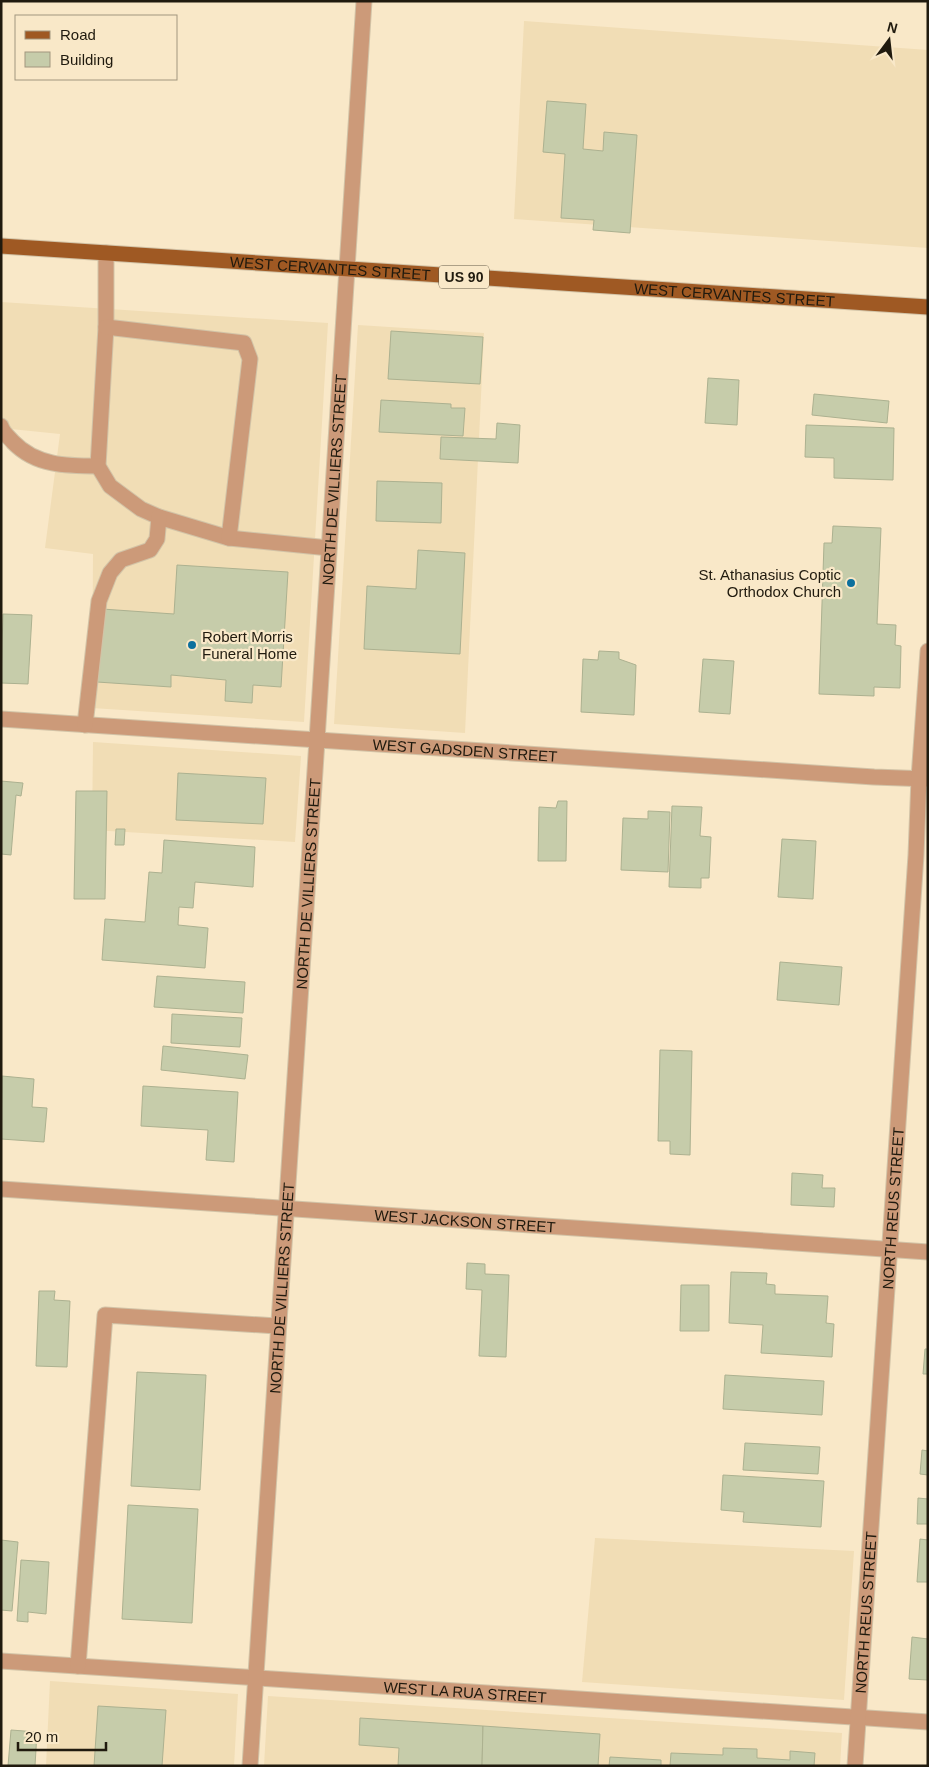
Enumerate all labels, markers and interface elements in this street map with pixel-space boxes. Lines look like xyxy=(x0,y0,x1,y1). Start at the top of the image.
legend xyxy=(15,15,178,80)
north arrow xyxy=(864,15,914,65)
text: N xyxy=(885,18,899,36)
text: Road xyxy=(60,26,96,43)
text: Building xyxy=(60,51,113,68)
street label: WEST CERVANTES STREET xyxy=(229,253,431,283)
road number: US 90 xyxy=(439,266,489,288)
street label: WEST CERVANTES STREET xyxy=(634,279,835,309)
street label: NORTH DE VILLIERS STREET xyxy=(318,374,349,586)
place label: St. Athanasius Coptic Orthodox Church xyxy=(698,566,841,600)
marker: St. Athanasius Coptic Orthodox Church xyxy=(845,577,857,589)
place label: Robert Morris Funeral Home xyxy=(202,628,297,662)
marker: Robert Morris Funeral Home xyxy=(186,639,198,651)
street label: WEST GADSDEN STREET xyxy=(372,735,558,764)
street label: NORTH DE VILLIERS STREET xyxy=(292,778,323,990)
street label: NORTH REUS STREET xyxy=(878,1127,906,1290)
street label: NORTH DE VILLIERS STREET xyxy=(266,1182,297,1394)
street label: WEST JACKSON STREET xyxy=(374,1206,556,1235)
street label: NORTH REUS STREET xyxy=(851,1531,879,1694)
street label: WEST LA RUA STREET xyxy=(383,1678,547,1705)
scale bar xyxy=(18,1720,105,1752)
text: 20 m xyxy=(25,1728,58,1745)

